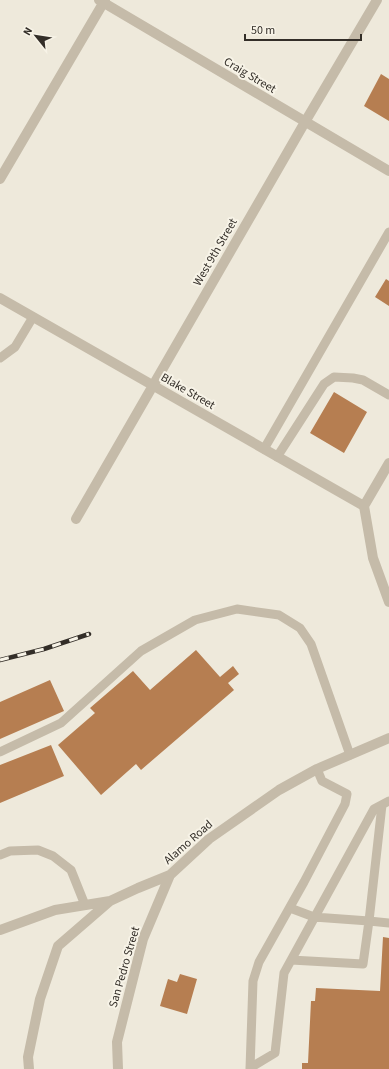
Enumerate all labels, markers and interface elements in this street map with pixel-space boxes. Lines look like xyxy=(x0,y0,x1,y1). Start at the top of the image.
north arrow xyxy=(16,16,56,56)
scale bar xyxy=(245,16,361,42)
text: 50 m xyxy=(251,22,275,39)
text: N xyxy=(19,24,36,38)
street label: Craig Street xyxy=(220,53,279,98)
street label: West 9th Street xyxy=(189,215,242,289)
street label: Blake Street xyxy=(157,369,218,414)
street label: Alamo Road xyxy=(160,816,217,869)
street label: San Pedro Street xyxy=(105,925,144,1010)

